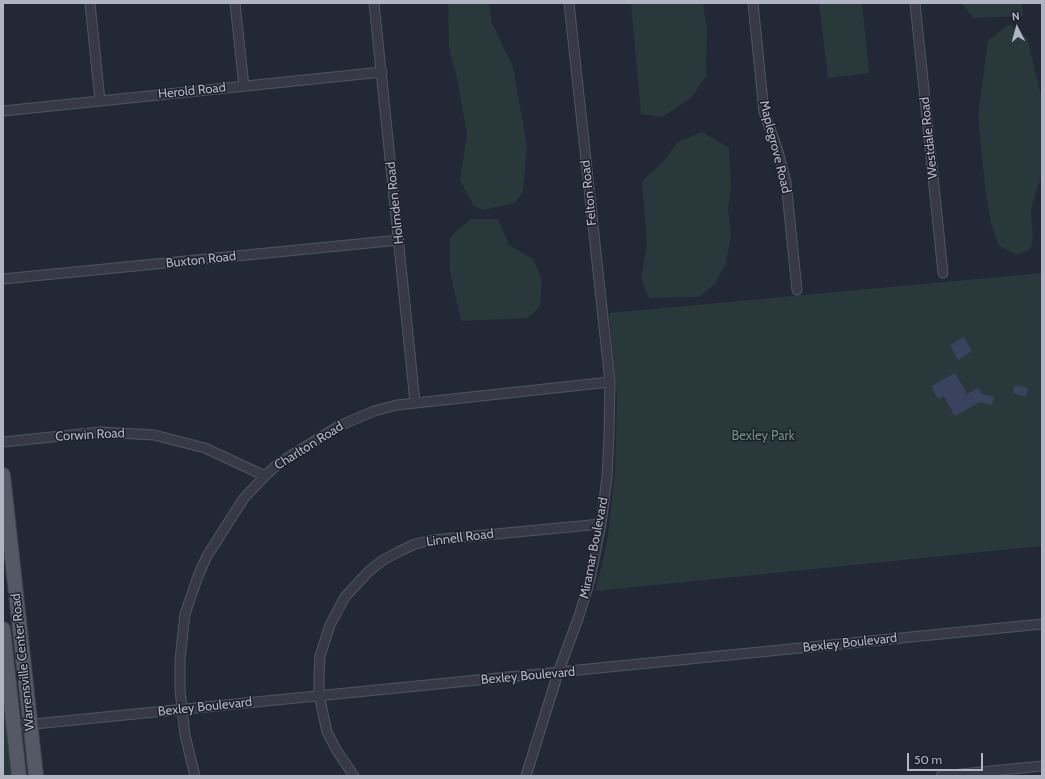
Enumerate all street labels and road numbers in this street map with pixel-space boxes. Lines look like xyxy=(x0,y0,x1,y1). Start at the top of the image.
street label: Herold Road xyxy=(157,80,227,102)
street label: Westdale Road xyxy=(917,96,941,180)
street label: Maplegrove Road xyxy=(756,99,794,195)
street label: Felton Road xyxy=(578,159,600,227)
street label: Holmden Road xyxy=(383,161,407,245)
street label: Buxton Road xyxy=(165,249,237,271)
street label: Charlton Road xyxy=(272,419,346,473)
street label: Corwin Road xyxy=(55,425,125,445)
street label: Miramar Boulevard xyxy=(577,496,611,600)
street label: Linnell Road xyxy=(425,526,495,550)
street label: Warrensville Center Road xyxy=(8,593,38,731)
street label: Bexley Boulevard xyxy=(802,630,898,656)
street label: Bexley Boulevard xyxy=(480,664,576,688)
street label: Bexley Boulevard xyxy=(157,694,253,720)

